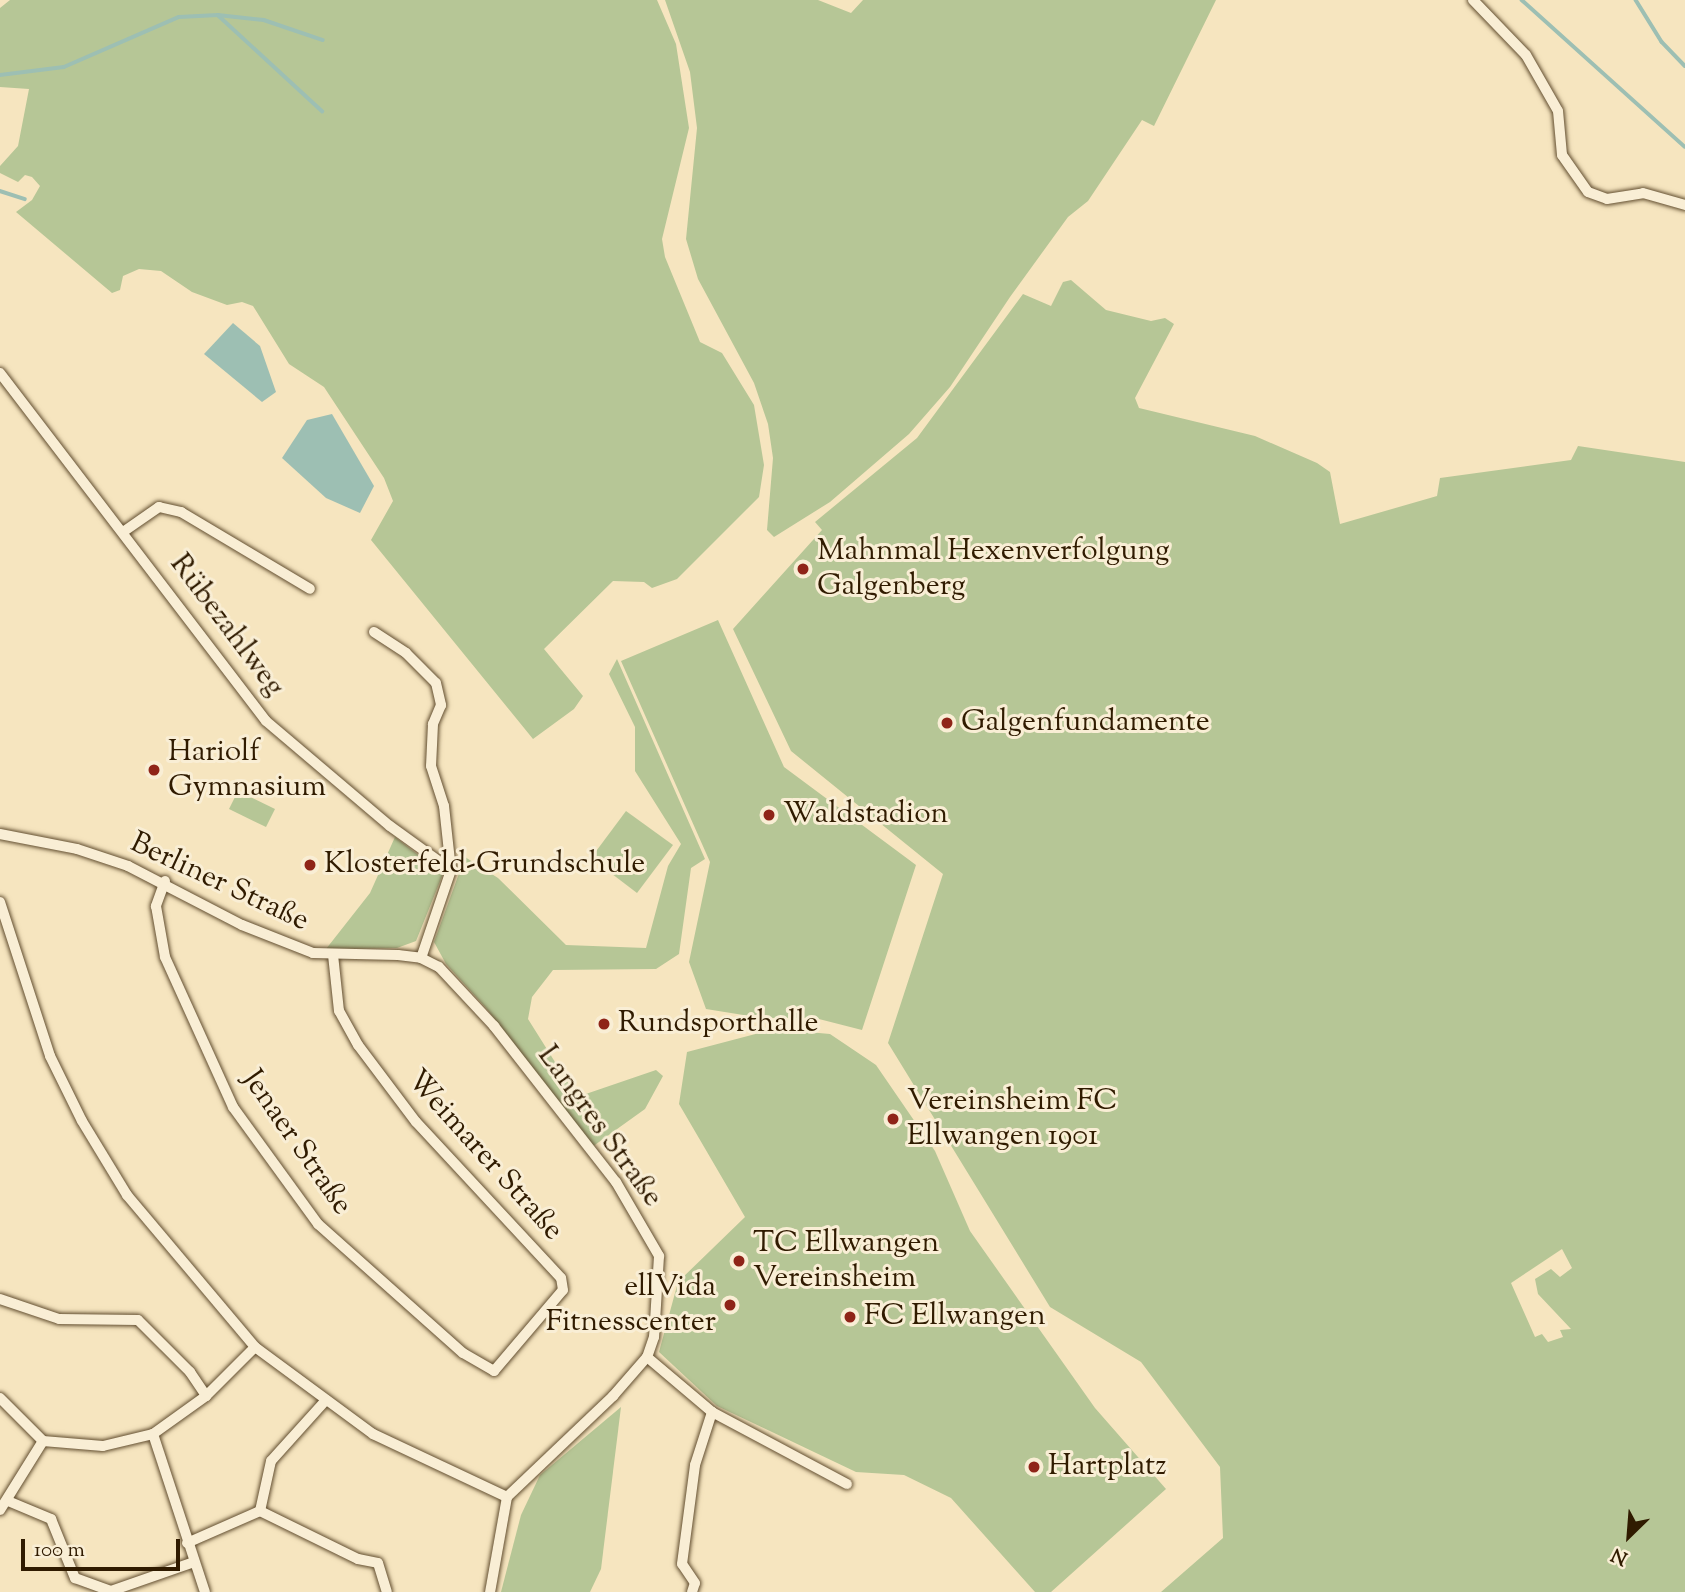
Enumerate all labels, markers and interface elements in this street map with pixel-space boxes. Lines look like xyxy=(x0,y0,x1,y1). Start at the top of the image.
place label: Mahnmal Hexenverfolgung Galgenberg xyxy=(817,534,1170,604)
street label: Rübezahlweg xyxy=(161,548,291,704)
marker: Mahnmal Hexenverfolgung Galgenberg xyxy=(795,561,811,577)
place label: Galgenfundamente xyxy=(961,705,1210,741)
marker: Galgenfundamente xyxy=(939,715,955,731)
place label: Hariolf Gymnasium xyxy=(168,735,326,806)
marker: Hariolf Gymnasium xyxy=(146,762,162,778)
place label: Waldstadion xyxy=(783,797,948,833)
marker: Waldstadion xyxy=(761,807,777,823)
street label: Berliner Straße xyxy=(124,826,314,940)
place label: Klosterfeld-Grundschule xyxy=(324,847,645,883)
marker: Klosterfeld-Grundschule xyxy=(302,857,318,873)
place label: Rundsporthalle xyxy=(618,1006,819,1042)
marker: Rundsporthalle xyxy=(596,1016,612,1032)
street label: Langres Straße xyxy=(528,1039,670,1215)
street label: Weimarer Straße xyxy=(398,1063,570,1249)
street label: Jenaer Straße xyxy=(233,1064,359,1222)
place label: Vereinsheim FC Ellwangen 1901 xyxy=(907,1084,1117,1154)
marker: Vereinsheim FC Ellwangen 1901 xyxy=(885,1111,901,1127)
place label: TC Ellwangen Vereinsheim xyxy=(753,1226,939,1296)
marker: TC Ellwangen Vereinsheim xyxy=(731,1253,747,1269)
place label: ellVida Fitnesscenter xyxy=(546,1270,716,1340)
marker: ellVida Fitnesscenter xyxy=(722,1297,738,1313)
place label: FC Ellwangen xyxy=(864,1299,1046,1335)
marker: FC Ellwangen xyxy=(842,1309,858,1325)
place label: Hartplatz xyxy=(1048,1449,1167,1485)
marker: Hartplatz xyxy=(1026,1459,1042,1475)
north arrow xyxy=(1594,1501,1664,1571)
scale bar xyxy=(24,1526,184,1570)
text: 100 m xyxy=(34,1536,85,1566)
text: N xyxy=(1607,1540,1633,1571)

